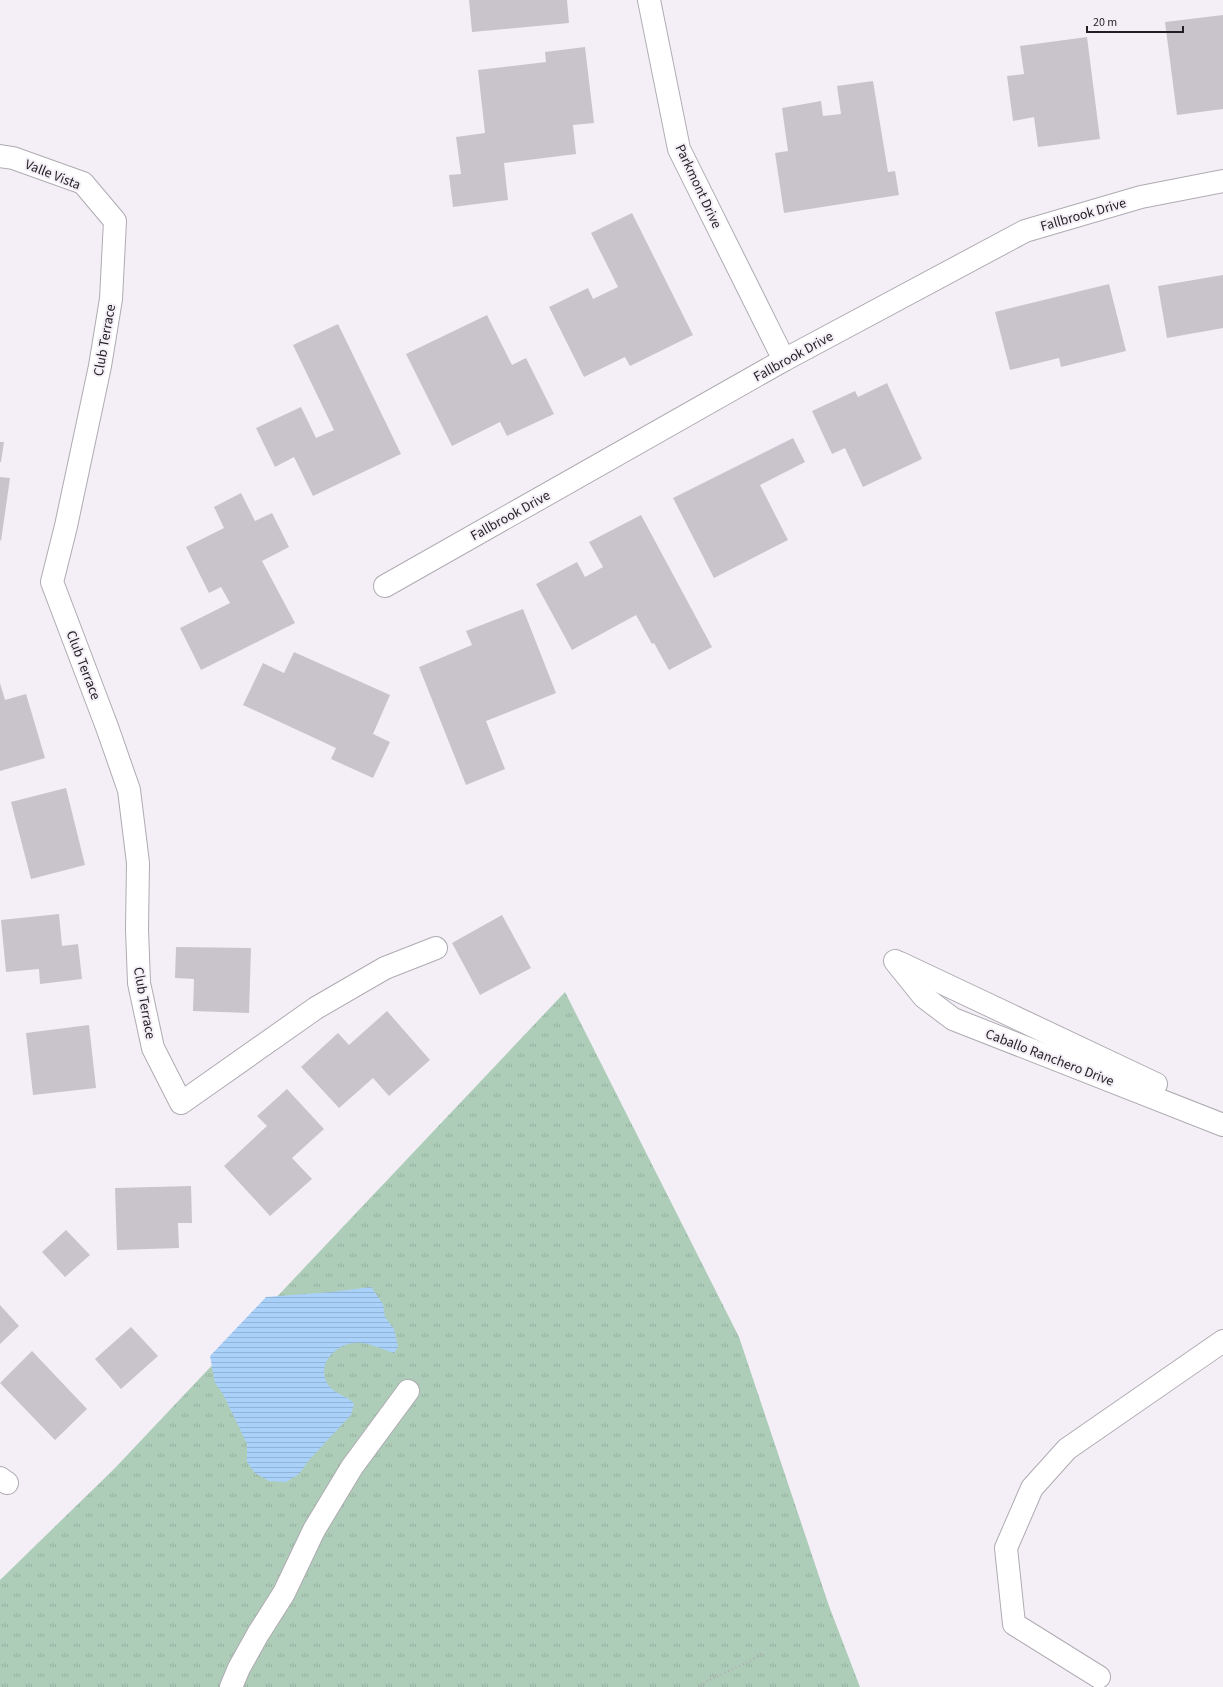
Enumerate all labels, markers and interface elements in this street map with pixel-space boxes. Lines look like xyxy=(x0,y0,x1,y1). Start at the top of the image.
scale bar xyxy=(1087,8,1183,34)
text: 20 m xyxy=(1093,14,1117,31)
street label: Parkmont Drive xyxy=(670,141,726,232)
street label: Valle Vista xyxy=(22,155,84,195)
street label: Fallbrook Drive xyxy=(1038,193,1129,237)
street label: Club Terrace xyxy=(89,303,121,378)
street label: Fallbrook Drive xyxy=(750,327,837,387)
street label: Fallbrook Drive xyxy=(467,486,554,546)
street label: Club Terrace xyxy=(61,628,105,703)
street label: Club Terrace xyxy=(128,966,160,1041)
street label: Caballo Ranchero Drive xyxy=(982,1024,1117,1092)

